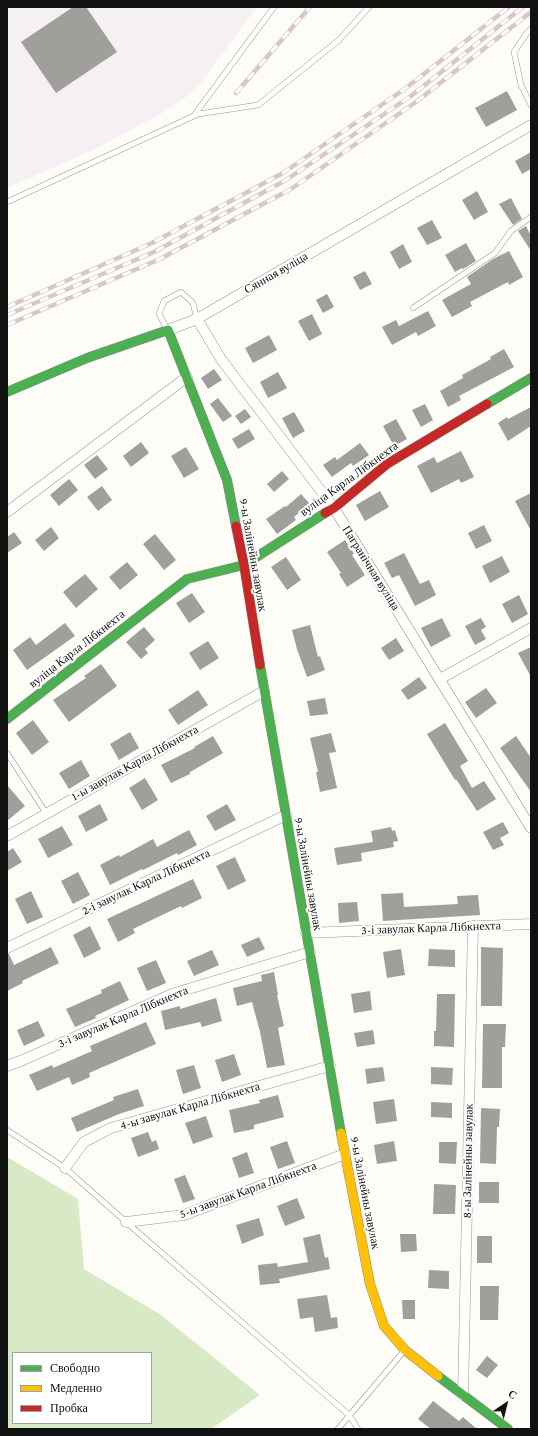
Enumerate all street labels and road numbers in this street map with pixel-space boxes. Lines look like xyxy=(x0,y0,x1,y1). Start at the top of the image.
street label: Сянная вуліца xyxy=(242,249,310,297)
street label: вуліца Карла Лібкнехта xyxy=(297,438,401,520)
street label: 9-ы Залінейны завулак xyxy=(236,497,270,613)
street label: Пагранічная вуліца xyxy=(339,523,403,613)
street label: вуліца Карла Лібкнехта xyxy=(26,607,128,691)
street label: 1-ы завулак Карла Лібкнехта xyxy=(69,722,201,804)
street label: 9-ы Залінейны завулак xyxy=(291,816,325,932)
street label: 2-і завулак Карла Лібкнехта xyxy=(80,846,212,918)
street label: 3-і завулак Карла Лібкнехта xyxy=(361,918,501,938)
street label: 3-і завулак Карла Лібкнехта xyxy=(56,983,190,1051)
street label: 4-ы завулак Карла Лібкнехта xyxy=(118,1079,262,1133)
street label: 8-ы Залінейны завулак xyxy=(460,1104,476,1218)
street label: 9-ы Залінейны завулак xyxy=(347,1135,383,1251)
street label: 5-ы завулак Карла Лібкнехта xyxy=(178,1159,318,1221)

